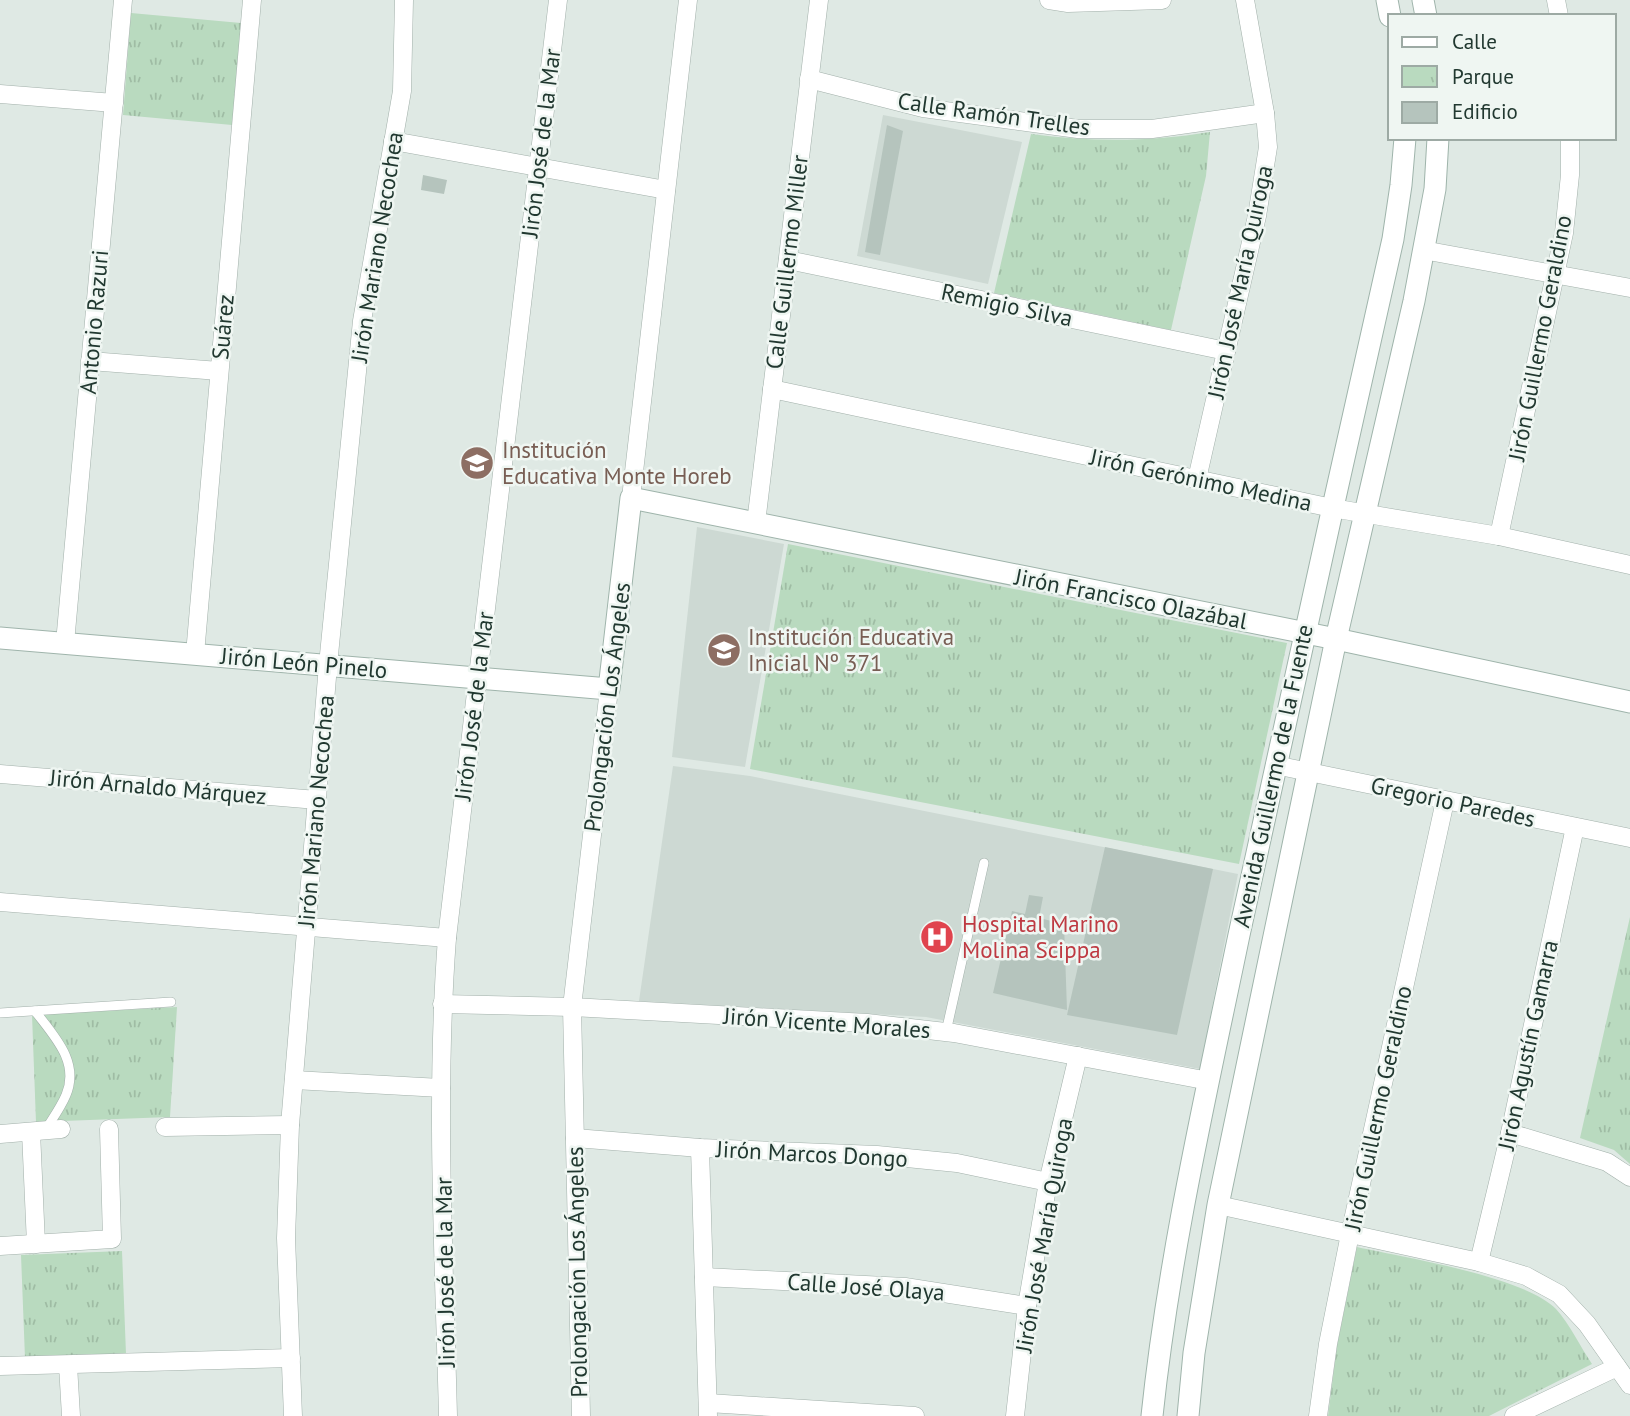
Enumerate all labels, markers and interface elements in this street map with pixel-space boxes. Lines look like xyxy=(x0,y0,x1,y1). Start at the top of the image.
legend xyxy=(1388,14,1616,140)
text: Calle xyxy=(1452,28,1497,55)
street label: Jirón José de la Mar xyxy=(514,47,567,240)
text: Parque xyxy=(1452,63,1514,90)
street label: Calle Ramón Trelles xyxy=(896,86,1092,141)
text: Edificio xyxy=(1452,98,1518,125)
street label: Jirón Mariano Necochea xyxy=(344,130,409,365)
street label: Calle Guillermo Miller xyxy=(759,153,814,371)
street label: Jirón José María Quiroga xyxy=(1200,163,1278,402)
street label: Jirón Guillermo Geraldino xyxy=(1501,213,1578,464)
street label: Antonio Razuri xyxy=(73,249,114,395)
street label: Remigio Silva xyxy=(939,276,1076,333)
street label: Suárez xyxy=(205,293,240,361)
place label: Institución Educativa Monte Horeb xyxy=(502,435,732,490)
street label: Jirón Gerónimo Medina xyxy=(1087,442,1315,517)
school or university icon: Institución Educativa Monte Horeb xyxy=(458,444,496,482)
street label: Jirón Francisco Olazábal xyxy=(1011,562,1250,635)
street label: Prolongación Los Ángeles xyxy=(577,580,636,833)
street label: Jirón José de la Mar xyxy=(447,610,500,803)
place label: Institución Educativa Inicial Nº 371 xyxy=(748,622,954,677)
street label: Avenida Guillermo de la Fuente xyxy=(1226,622,1319,930)
school or university icon: Institución Educativa Inicial Nº 371 xyxy=(705,631,743,669)
street label: Jirón León Pinelo xyxy=(219,641,389,684)
street label: Jirón Mariano Necochea xyxy=(291,694,340,929)
street label: Jirón Arnaldo Márquez xyxy=(47,762,268,810)
street label: Gregorio Paredes xyxy=(1368,770,1538,833)
place label: Hospital Marino Molina Scippa xyxy=(962,909,1119,964)
hospital icon: Hospital Marino Molina Scippa xyxy=(918,918,956,956)
street label: Jirón Agustín Gamarra xyxy=(1491,937,1564,1153)
street label: Jirón Guillermo Geraldino xyxy=(1337,983,1418,1234)
street label: Jirón Vicente Morales xyxy=(721,1001,932,1044)
street label: Jirón José María Quiroga xyxy=(1008,1115,1078,1355)
street label: Jirón Marcos Dongo xyxy=(715,1134,909,1173)
street label: Prolongación Los Ángeles xyxy=(560,1146,593,1398)
street label: Jirón José de la Mar xyxy=(428,1177,461,1368)
street label: Calle José Olaya xyxy=(786,1267,946,1306)

